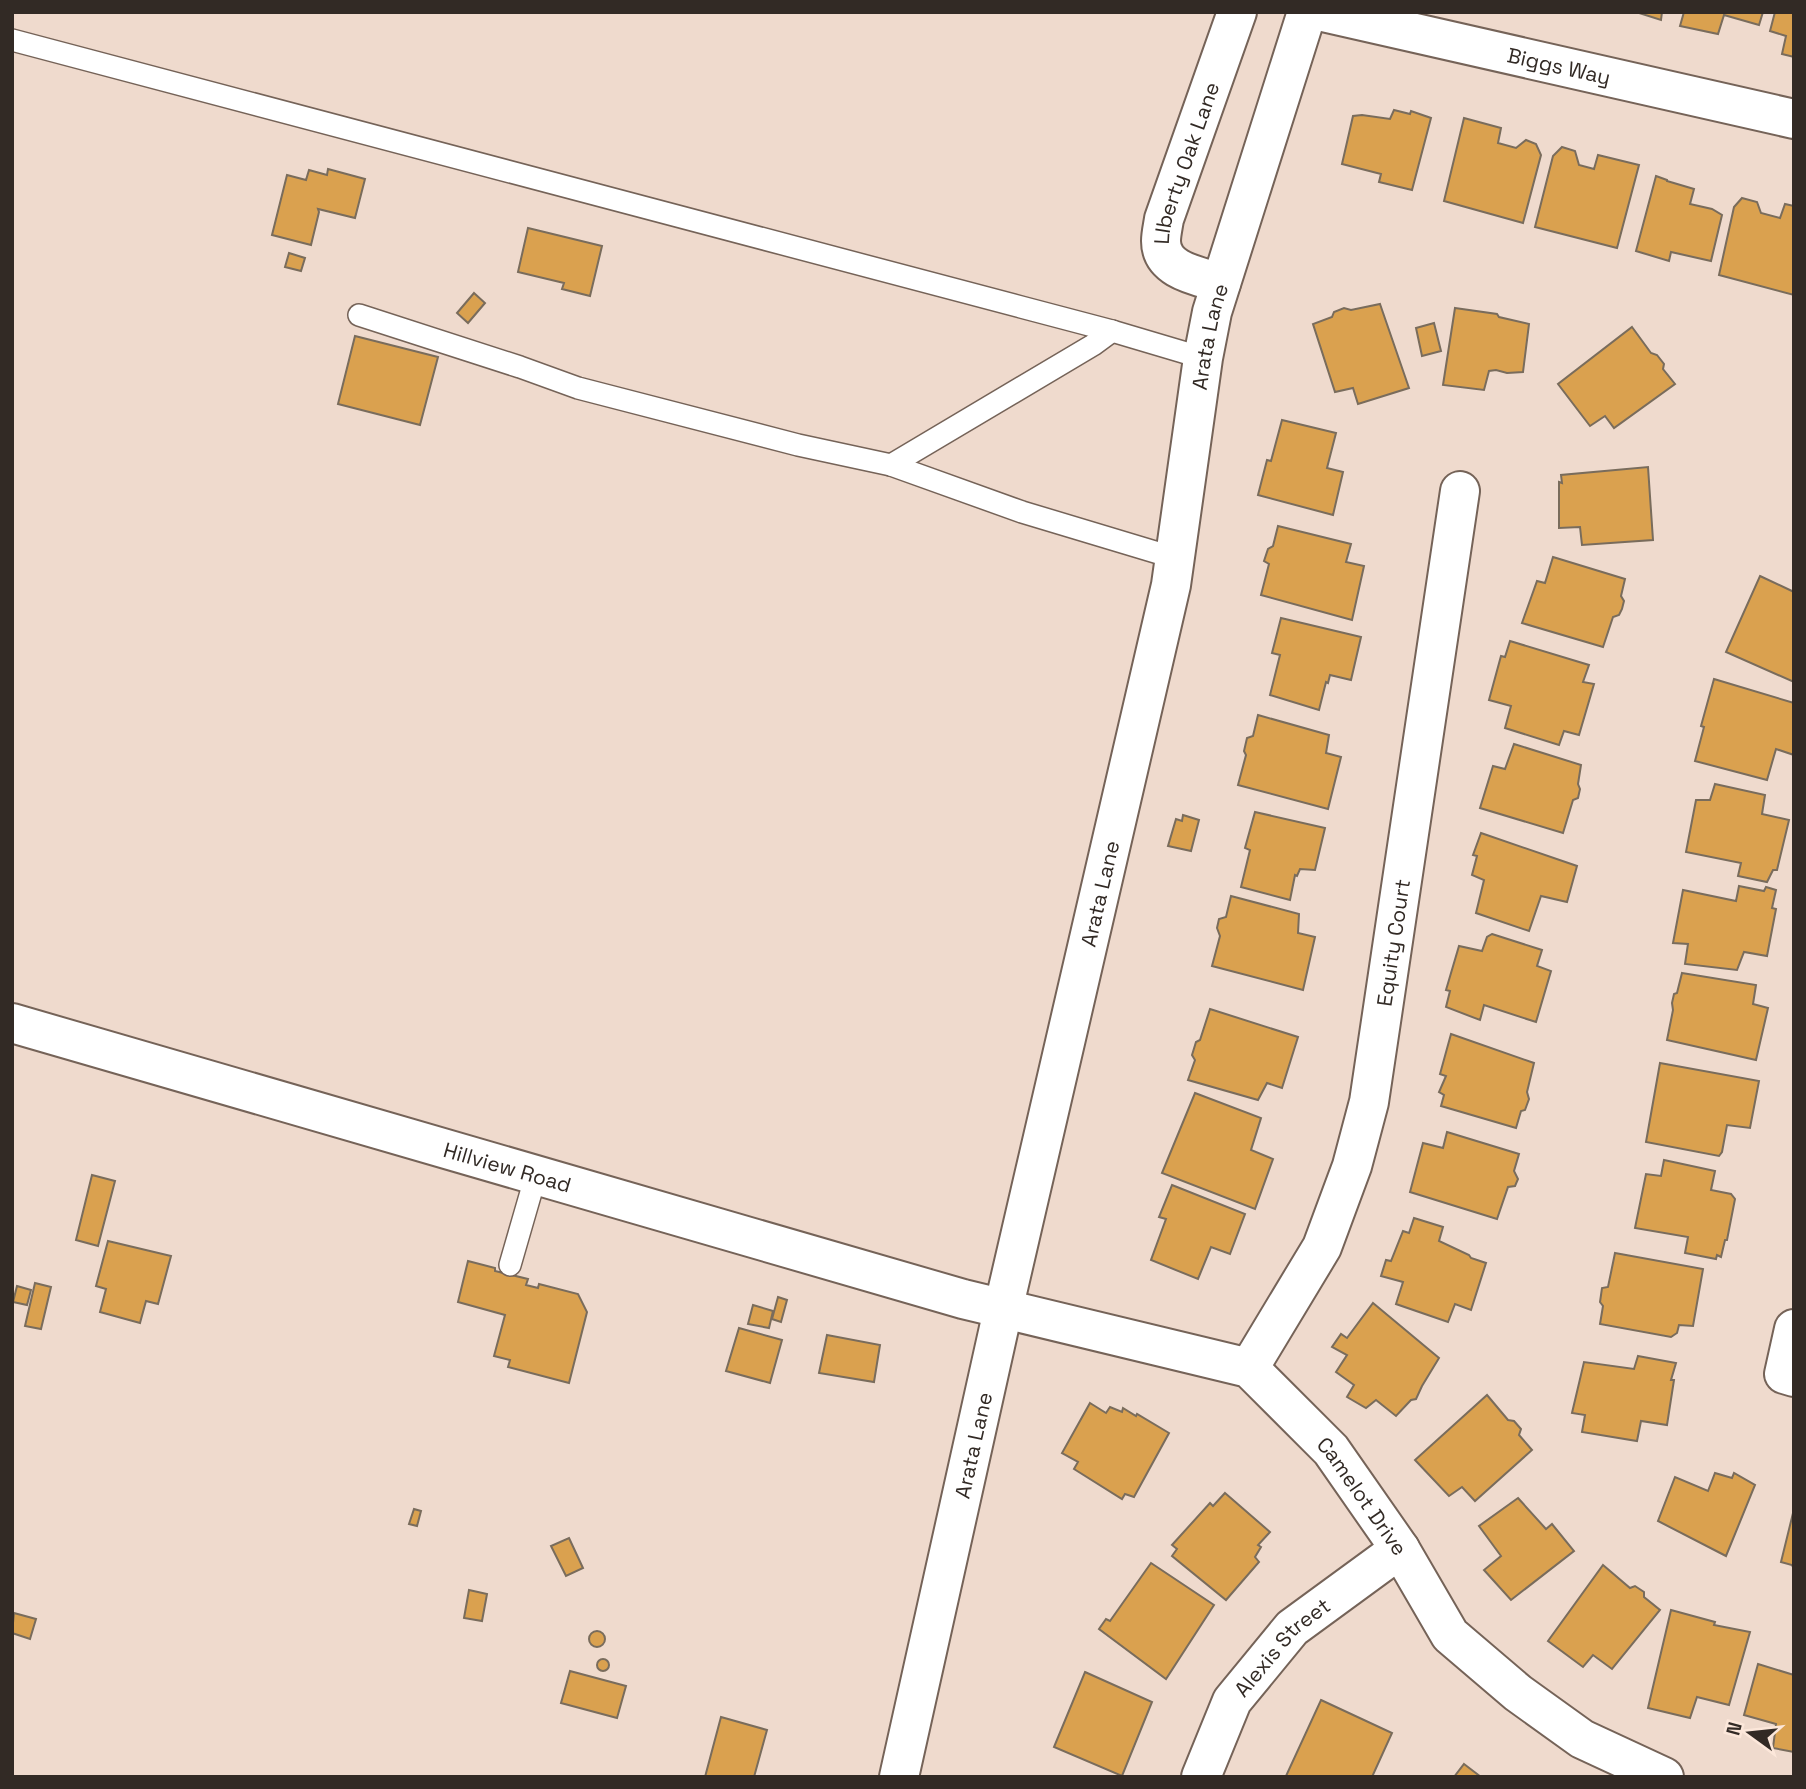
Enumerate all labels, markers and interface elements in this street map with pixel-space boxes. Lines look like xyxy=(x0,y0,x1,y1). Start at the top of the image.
street label: Biggs Way xyxy=(1505,41,1613,90)
street label: LIberty Oak Lane xyxy=(1147,78,1225,245)
street label: Arata Lane xyxy=(1185,280,1234,392)
street label: Arata Lane xyxy=(1074,838,1125,949)
street label: Equity Court xyxy=(1370,877,1416,1008)
street label: Hillview Road xyxy=(441,1135,575,1198)
street label: Arata Lane xyxy=(948,1389,998,1501)
street label: Camelot Drive xyxy=(1312,1431,1414,1560)
street label: Alexis Street xyxy=(1228,1591,1335,1702)
north arrow xyxy=(1715,1698,1785,1768)
text: N xyxy=(1720,1719,1748,1738)

